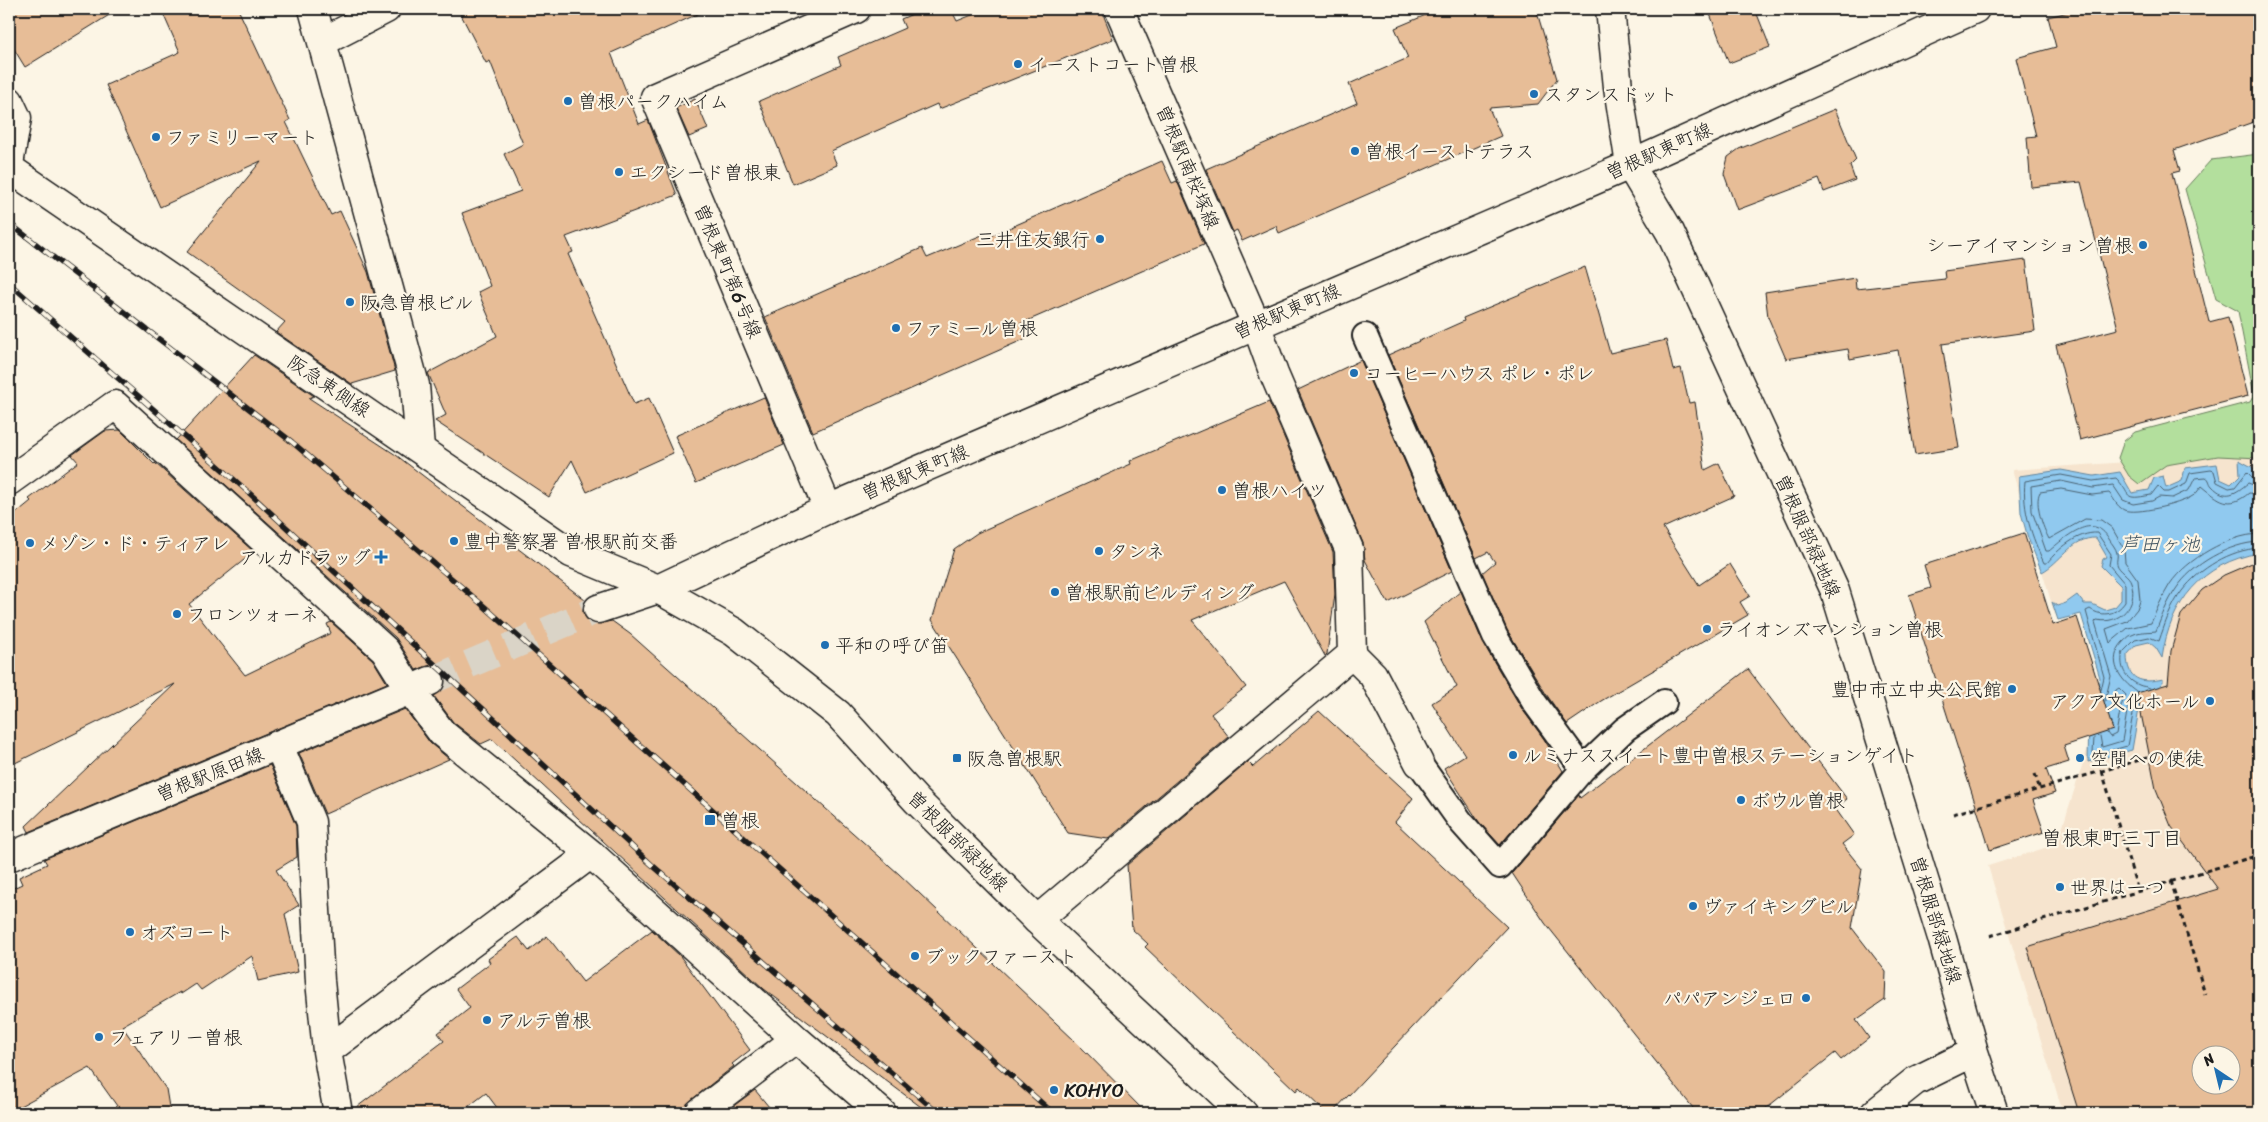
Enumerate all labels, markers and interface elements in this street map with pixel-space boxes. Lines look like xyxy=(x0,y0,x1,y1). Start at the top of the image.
place label: イーストコート曽根 xyxy=(1028,48,1199,81)
marker: イーストコート曽根 xyxy=(1012,58,1024,70)
place label: スタンスドット xyxy=(1544,78,1678,111)
place label: 曽根パークハイム xyxy=(578,85,729,118)
marker: スタンスドット xyxy=(1528,88,1540,100)
marker: 曽根パークハイム xyxy=(562,95,574,107)
street label: 曽根駅南桜塚線 xyxy=(1147,99,1229,235)
street label: 曽根駅東町線 xyxy=(1600,113,1718,189)
place label: ファミリーマート xyxy=(166,121,318,154)
marker: ファミリーマート xyxy=(150,131,162,143)
place label: 曽根イーストテラス xyxy=(1365,135,1534,168)
marker: 曽根イーストテラス xyxy=(1349,145,1361,157)
place label: エクシード曽根東 xyxy=(629,156,781,189)
marker: エクシード曽根東 xyxy=(613,166,625,178)
street label: 曽根東町第6号線 xyxy=(685,198,771,344)
place label: 三井住友銀行 xyxy=(976,223,1090,256)
place label: シーアイマンション曽根 xyxy=(1926,229,2134,262)
marker: 三井住友銀行 xyxy=(1094,233,1106,245)
marker: シーアイマンション曽根 xyxy=(2137,239,2149,251)
street label: 曽根駅東町線 xyxy=(1228,274,1346,348)
place label: 阪急曽根ビル xyxy=(360,286,474,319)
marker: 阪急曽根ビル xyxy=(344,296,356,308)
place label: ファミール曽根 xyxy=(906,312,1038,345)
marker: ファミール曽根 xyxy=(890,322,902,334)
street label: 阪急東側線 xyxy=(280,346,378,426)
place label: コーヒーハウス ポレ・ポレ xyxy=(1364,357,1595,390)
marker: コーヒーハウス ポレ・ポレ xyxy=(1348,367,1360,379)
street label: 曽根駅東町線 xyxy=(856,435,974,509)
street label: 曽根服部緑地線 xyxy=(1766,469,1850,603)
place label: 曽根ハイツ xyxy=(1232,474,1327,507)
marker: 曽根ハイツ xyxy=(1216,484,1228,496)
place label: 豊中警察署 曽根駅前交番 xyxy=(464,525,678,558)
place label: メゾン・ド・ティアレ xyxy=(40,527,230,560)
water label: 芦田ヶ池 xyxy=(2120,527,2201,562)
marker: 豊中警察署 曽根駅前交番 xyxy=(448,535,460,547)
place label: タンネ xyxy=(1109,535,1165,568)
marker: メゾン・ド・ティアレ xyxy=(24,537,36,549)
place label: アルカドラッグ xyxy=(239,541,371,574)
marker: タンネ xyxy=(1093,545,1105,557)
marker: アルカドラッグ xyxy=(375,551,387,563)
place label: 曽根駅前ビルディング xyxy=(1065,576,1255,609)
marker: 曽根駅前ビルディング xyxy=(1049,586,1061,598)
place label: フロンツォーネ xyxy=(187,598,319,631)
marker: フロンツォーネ xyxy=(171,608,183,620)
place label: ライオンズマンション曽根 xyxy=(1717,613,1944,646)
marker: ライオンズマンション曽根 xyxy=(1701,623,1713,635)
place label: 平和の呼び笛 xyxy=(835,629,949,662)
marker: 平和の呼び笛 xyxy=(819,639,831,651)
place label: 豊中市立中央公民館 xyxy=(1831,673,2002,706)
marker: 豊中市立中央公民館 xyxy=(2006,683,2018,695)
place label: アクア文化ホール xyxy=(2050,685,2200,718)
marker: アクア文化ホール xyxy=(2204,695,2216,707)
street label: 曽根駅原田線 xyxy=(151,737,269,811)
place label: ルミナススイート豊中曽根ステーションゲイト xyxy=(1523,739,1918,772)
place label: 阪急曽根駅 xyxy=(967,742,1062,775)
place label: 空間への使徒 xyxy=(2090,742,2204,775)
marker: ルミナススイート豊中曽根ステーションゲイト xyxy=(1507,749,1519,761)
marker: 阪急曽根駅 xyxy=(951,752,963,764)
marker: 空間への使徒 xyxy=(2074,752,2086,764)
street label: 曽根服部緑地線 xyxy=(899,782,1017,900)
place label: ボウル曽根 xyxy=(1751,784,1845,817)
marker: ボウル曽根 xyxy=(1735,794,1747,806)
place label: 曽根 xyxy=(721,804,760,837)
marker: 曽根 xyxy=(703,813,717,827)
district label: 曽根東町三丁目 xyxy=(2042,821,2182,856)
street label: 曽根服部緑地線 xyxy=(1901,852,1971,988)
place label: 世界は一つ xyxy=(2070,871,2165,904)
marker: 世界は一つ xyxy=(2054,881,2066,893)
place label: ヴァイキングビル xyxy=(1703,890,1855,923)
marker: ヴァイキングビル xyxy=(1687,900,1699,912)
place label: オズコート xyxy=(140,916,234,949)
marker: オズコート xyxy=(124,926,136,938)
place label: ブックファースト xyxy=(925,940,1077,973)
marker: ブックファースト xyxy=(909,950,921,962)
place label: パパアンジェロ xyxy=(1663,982,1796,1015)
marker: パパアンジェロ xyxy=(1800,992,1812,1004)
place label: アルテ曽根 xyxy=(497,1004,592,1037)
marker: アルテ曽根 xyxy=(481,1014,493,1026)
place label: フェアリー曽根 xyxy=(109,1021,243,1054)
marker: フェアリー曽根 xyxy=(93,1031,105,1043)
north arrow xyxy=(2190,1044,2240,1094)
text: N xyxy=(2197,1047,2220,1073)
place label: KOHYO xyxy=(1064,1074,1124,1107)
marker: KOHYO xyxy=(1048,1084,1060,1096)

